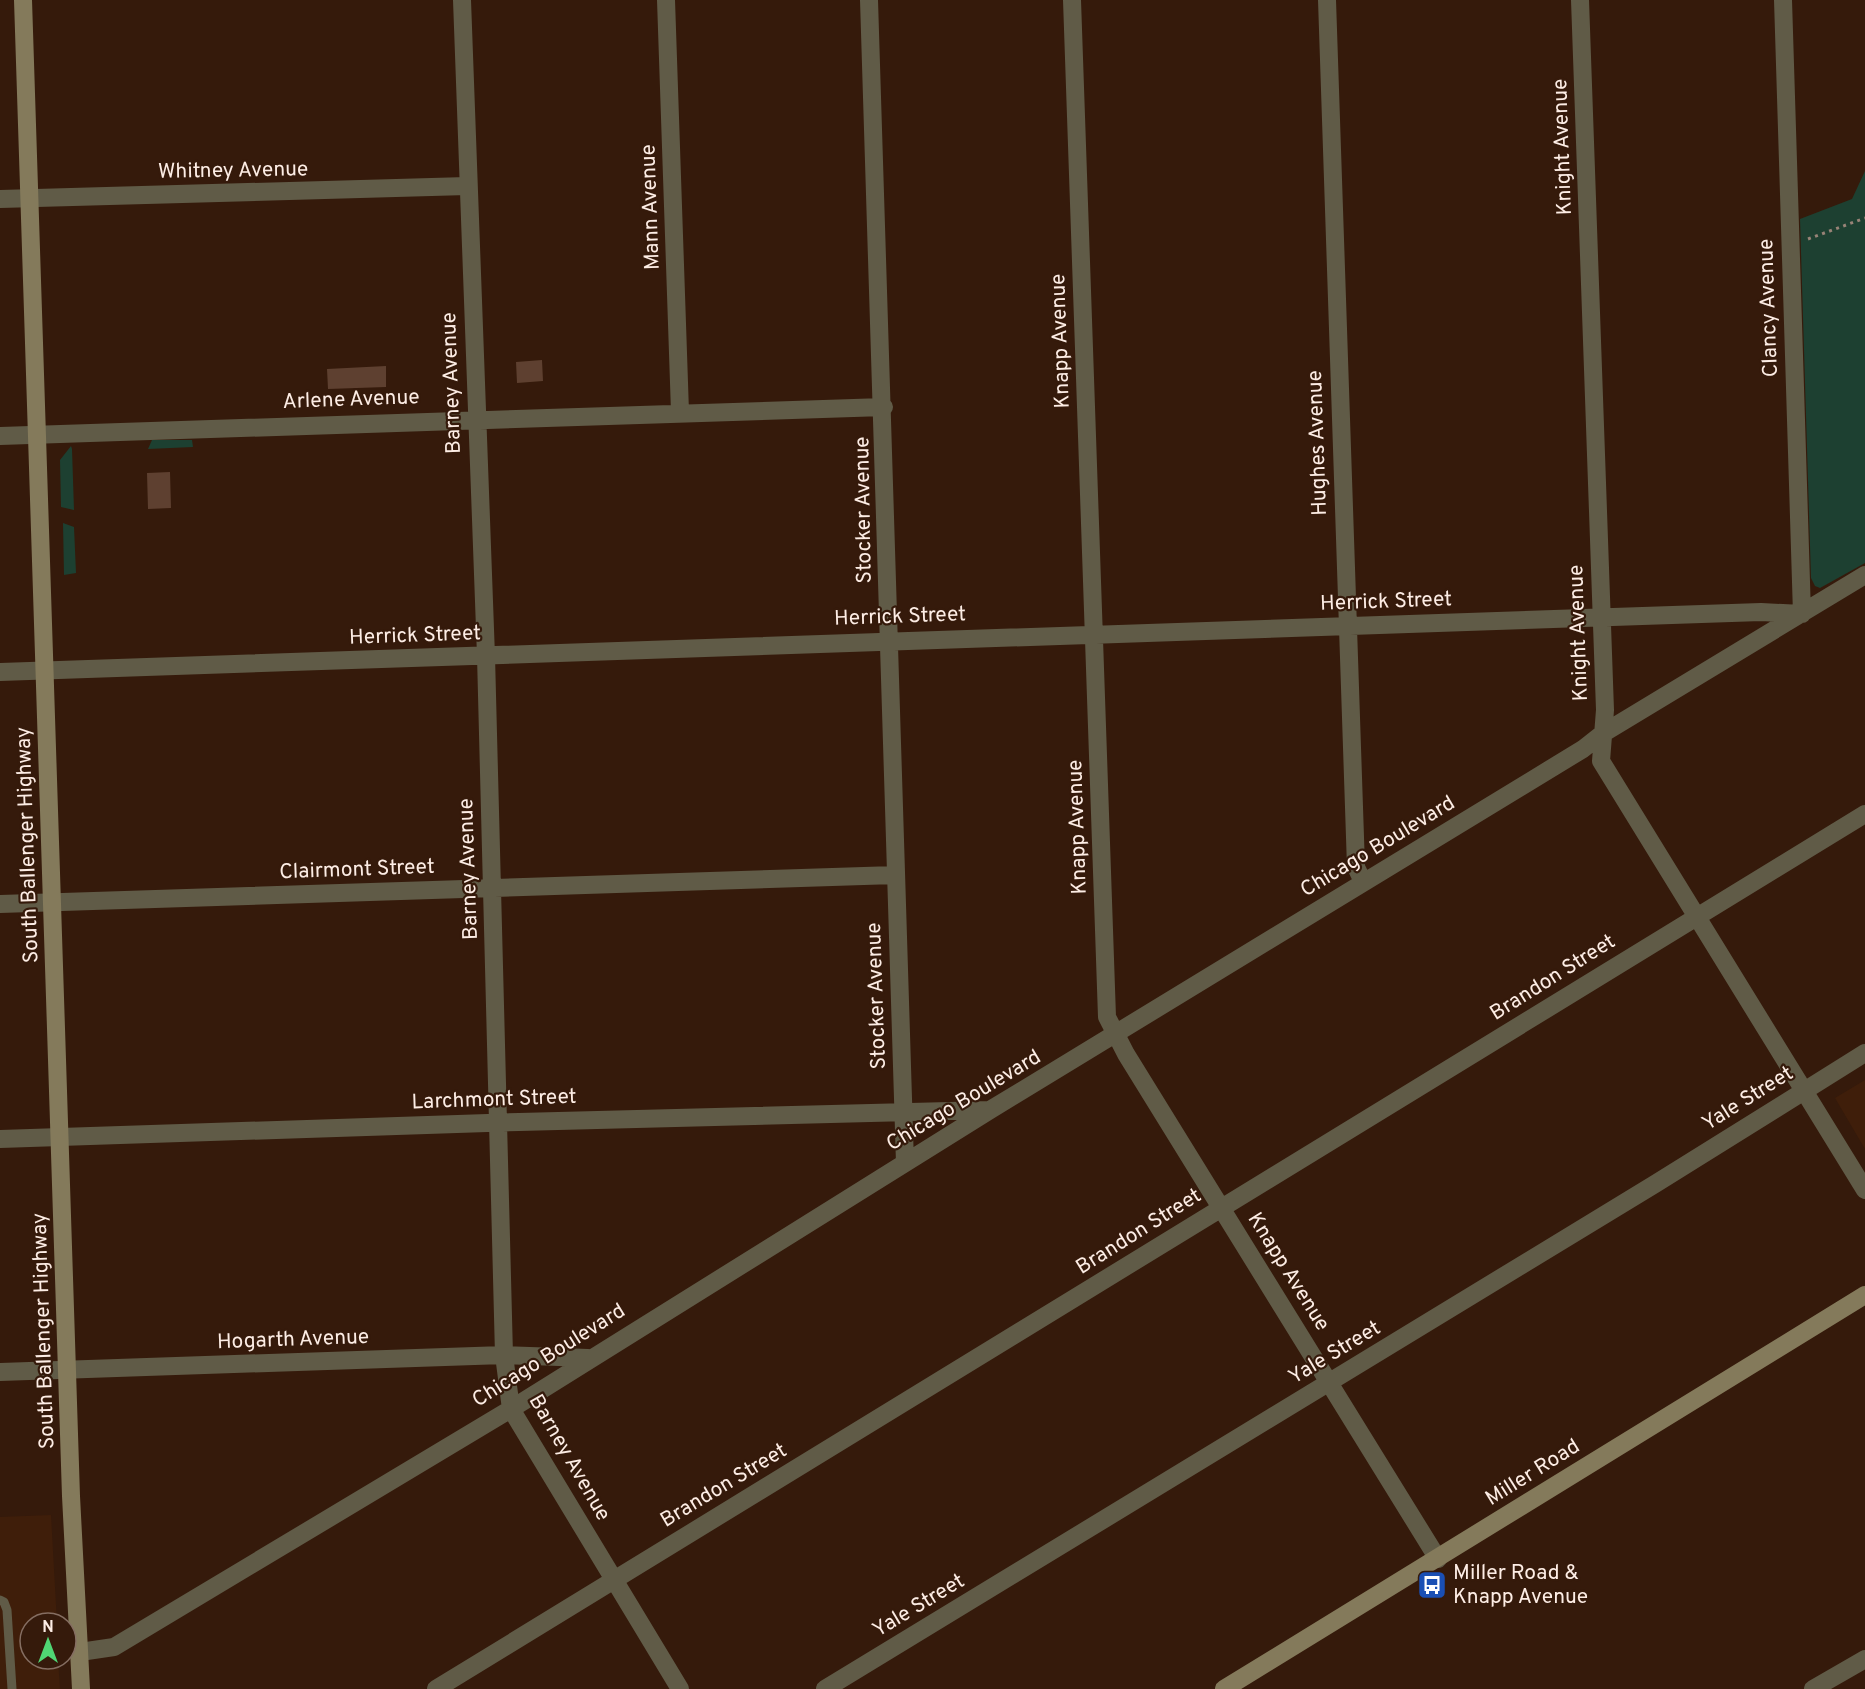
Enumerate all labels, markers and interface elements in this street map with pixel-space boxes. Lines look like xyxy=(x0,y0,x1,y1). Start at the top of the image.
street label: Knight Avenue xyxy=(1547,78,1579,216)
street label: Mann Avenue xyxy=(635,144,667,270)
street label: Whitney Avenue xyxy=(158,156,308,186)
street label: Clancy Avenue xyxy=(1753,238,1785,378)
street label: Knapp Avenue xyxy=(1045,273,1077,409)
street label: Barney Avenue xyxy=(436,312,468,454)
street label: Hughes Avenue xyxy=(1302,370,1334,516)
street label: Arlene Avenue xyxy=(282,384,420,416)
street label: Stocker Avenue xyxy=(849,436,879,584)
street label: Knight Avenue xyxy=(1563,564,1595,702)
street label: Herrick Street xyxy=(1320,586,1452,618)
street label: Herrick Street xyxy=(834,601,966,633)
street label: Herrick Street xyxy=(349,620,481,652)
street label: South Ballenger Highway xyxy=(10,726,46,964)
street label: Knapp Avenue xyxy=(1062,759,1094,895)
street label: Chicago Boulevard xyxy=(1296,790,1460,904)
street label: Barney Avenue xyxy=(453,798,485,940)
street label: Clairmont Street xyxy=(279,854,435,886)
street label: Stocker Avenue xyxy=(861,922,893,1070)
street label: Brandon Street xyxy=(1485,929,1621,1027)
street label: Chicago Boulevard xyxy=(882,1044,1046,1158)
street label: Yale Street xyxy=(1697,1060,1799,1138)
street label: Larchmont Street xyxy=(411,1084,577,1116)
street label: Brandon Street xyxy=(1071,1183,1207,1281)
street label: Knapp Avenue xyxy=(1241,1208,1335,1336)
street label: South Ballenger Highway xyxy=(26,1212,62,1450)
street label: Chicago Boulevard xyxy=(467,1298,631,1414)
street label: Yale Street xyxy=(1284,1315,1386,1391)
street label: Hogarth Avenue xyxy=(216,1324,370,1356)
street label: Barney Avenue xyxy=(522,1390,616,1526)
street label: Miller Road xyxy=(1481,1433,1585,1513)
street label: Brandon Street xyxy=(656,1438,792,1534)
place label: Miller Road & Knapp Avenue xyxy=(1453,1560,1588,1611)
street label: Yale Street xyxy=(868,1568,970,1644)
bus stop icon: Miller Road & Knapp Avenue xyxy=(1416,1569,1448,1601)
north arrow xyxy=(18,1611,78,1671)
text: N xyxy=(42,1618,54,1638)

